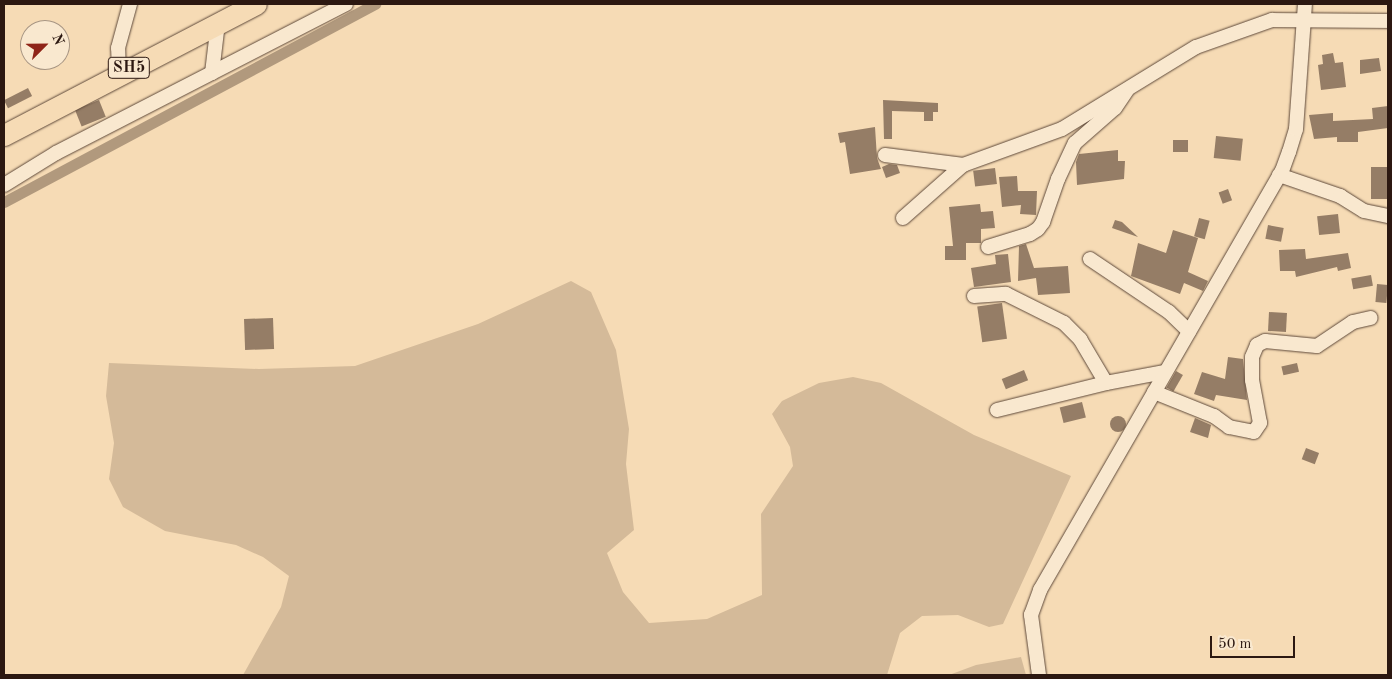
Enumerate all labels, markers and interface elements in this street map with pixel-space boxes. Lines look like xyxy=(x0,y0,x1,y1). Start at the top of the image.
north arrow xyxy=(20,20,70,70)
text: N xyxy=(49,32,66,47)
road number: SH5 xyxy=(108,54,150,82)
scale bar xyxy=(1212,626,1297,658)
text: 50 m xyxy=(1218,637,1252,652)

